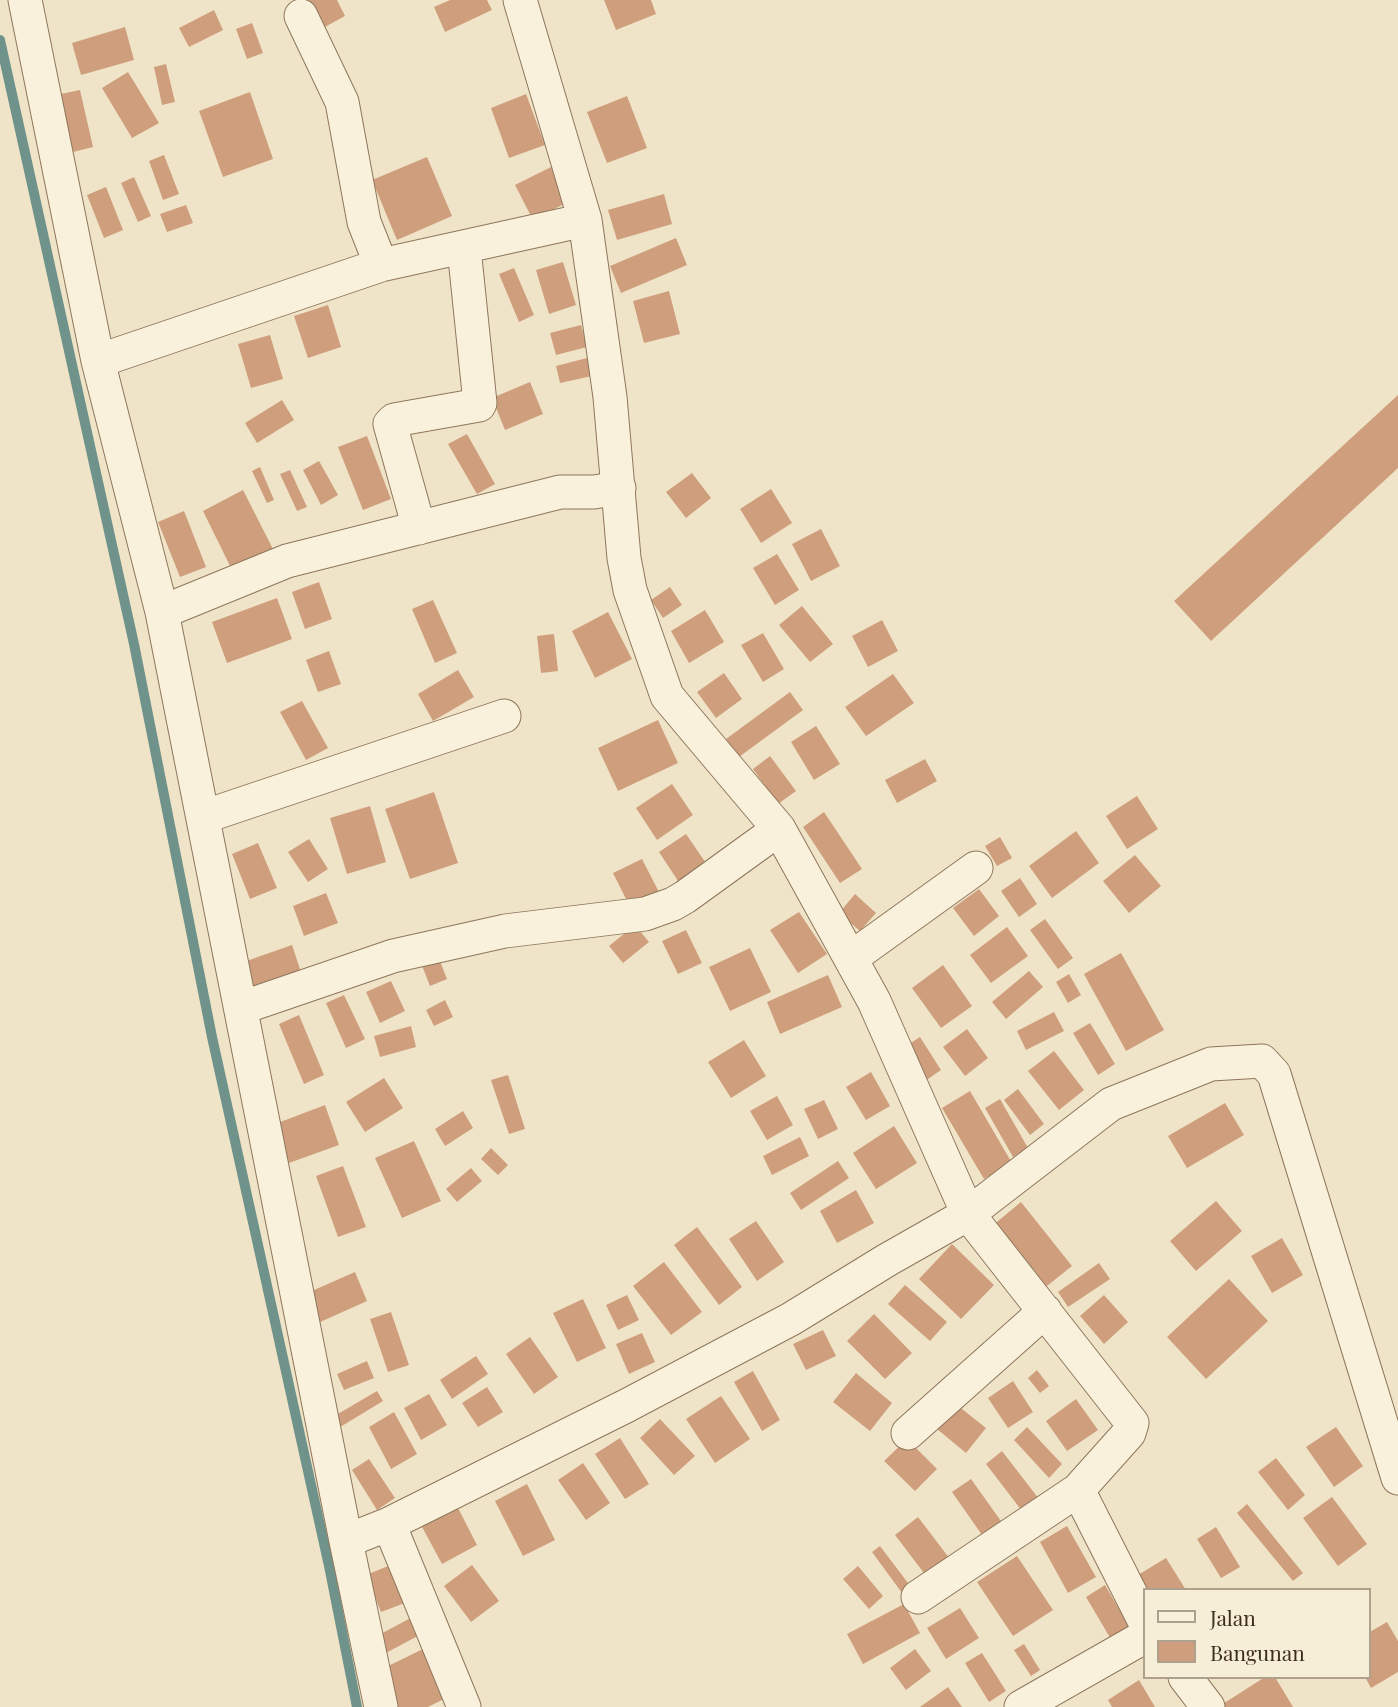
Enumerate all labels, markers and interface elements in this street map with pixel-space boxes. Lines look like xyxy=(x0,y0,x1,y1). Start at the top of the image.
legend xyxy=(1142,1588,1370,1679)
text: Jalan xyxy=(1210,1603,1256,1631)
text: Bangunan xyxy=(1210,1638,1305,1666)

